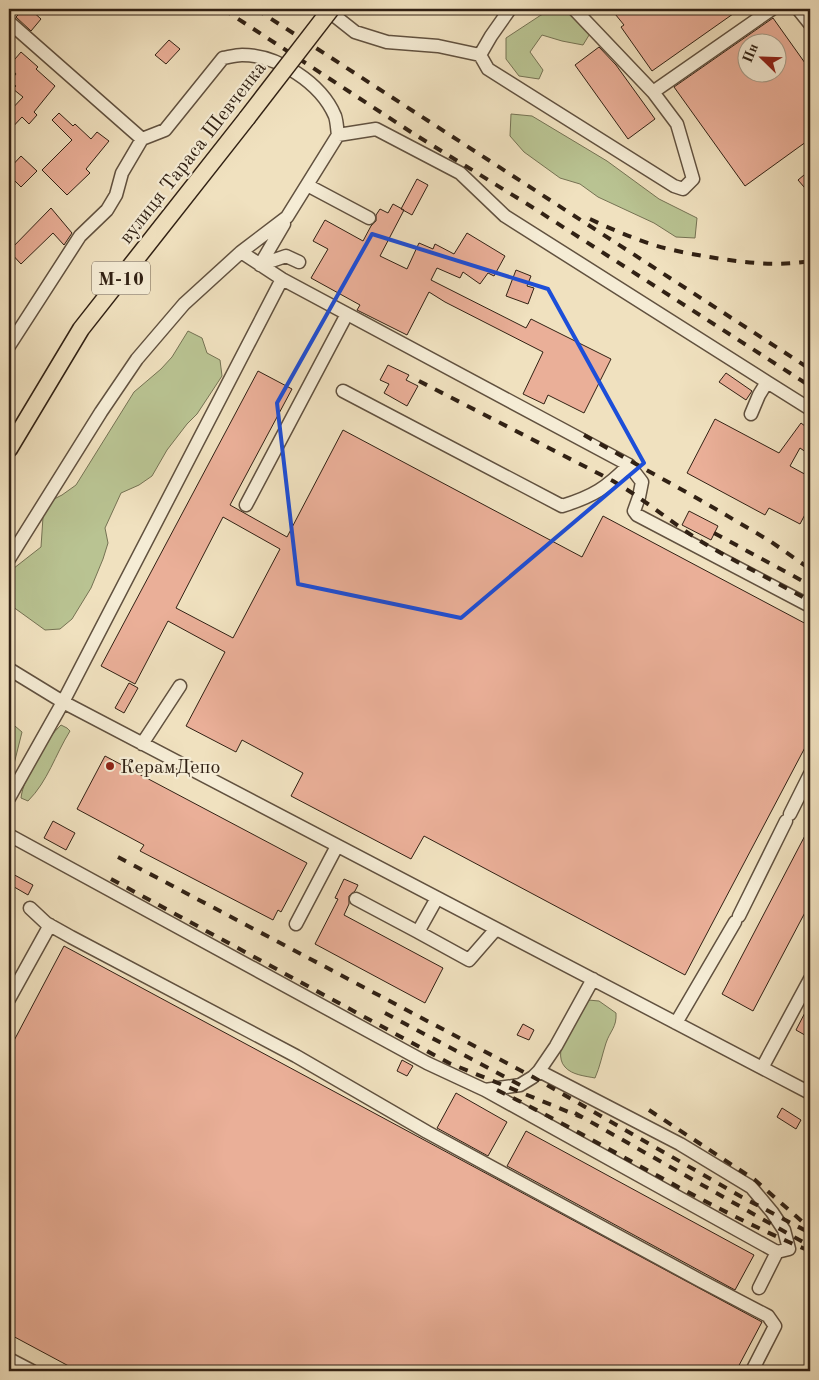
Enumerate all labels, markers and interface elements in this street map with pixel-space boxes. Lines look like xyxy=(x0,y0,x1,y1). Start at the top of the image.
north arrow xyxy=(736,32,786,82)
text: Пн xyxy=(741,42,761,65)
street label: вулиця Тараса Шевченка xyxy=(116,58,271,248)
road number: М-10 xyxy=(92,262,150,294)
place label: КерамДепо xyxy=(120,758,220,778)
marker: КерамДепо xyxy=(104,760,116,772)

